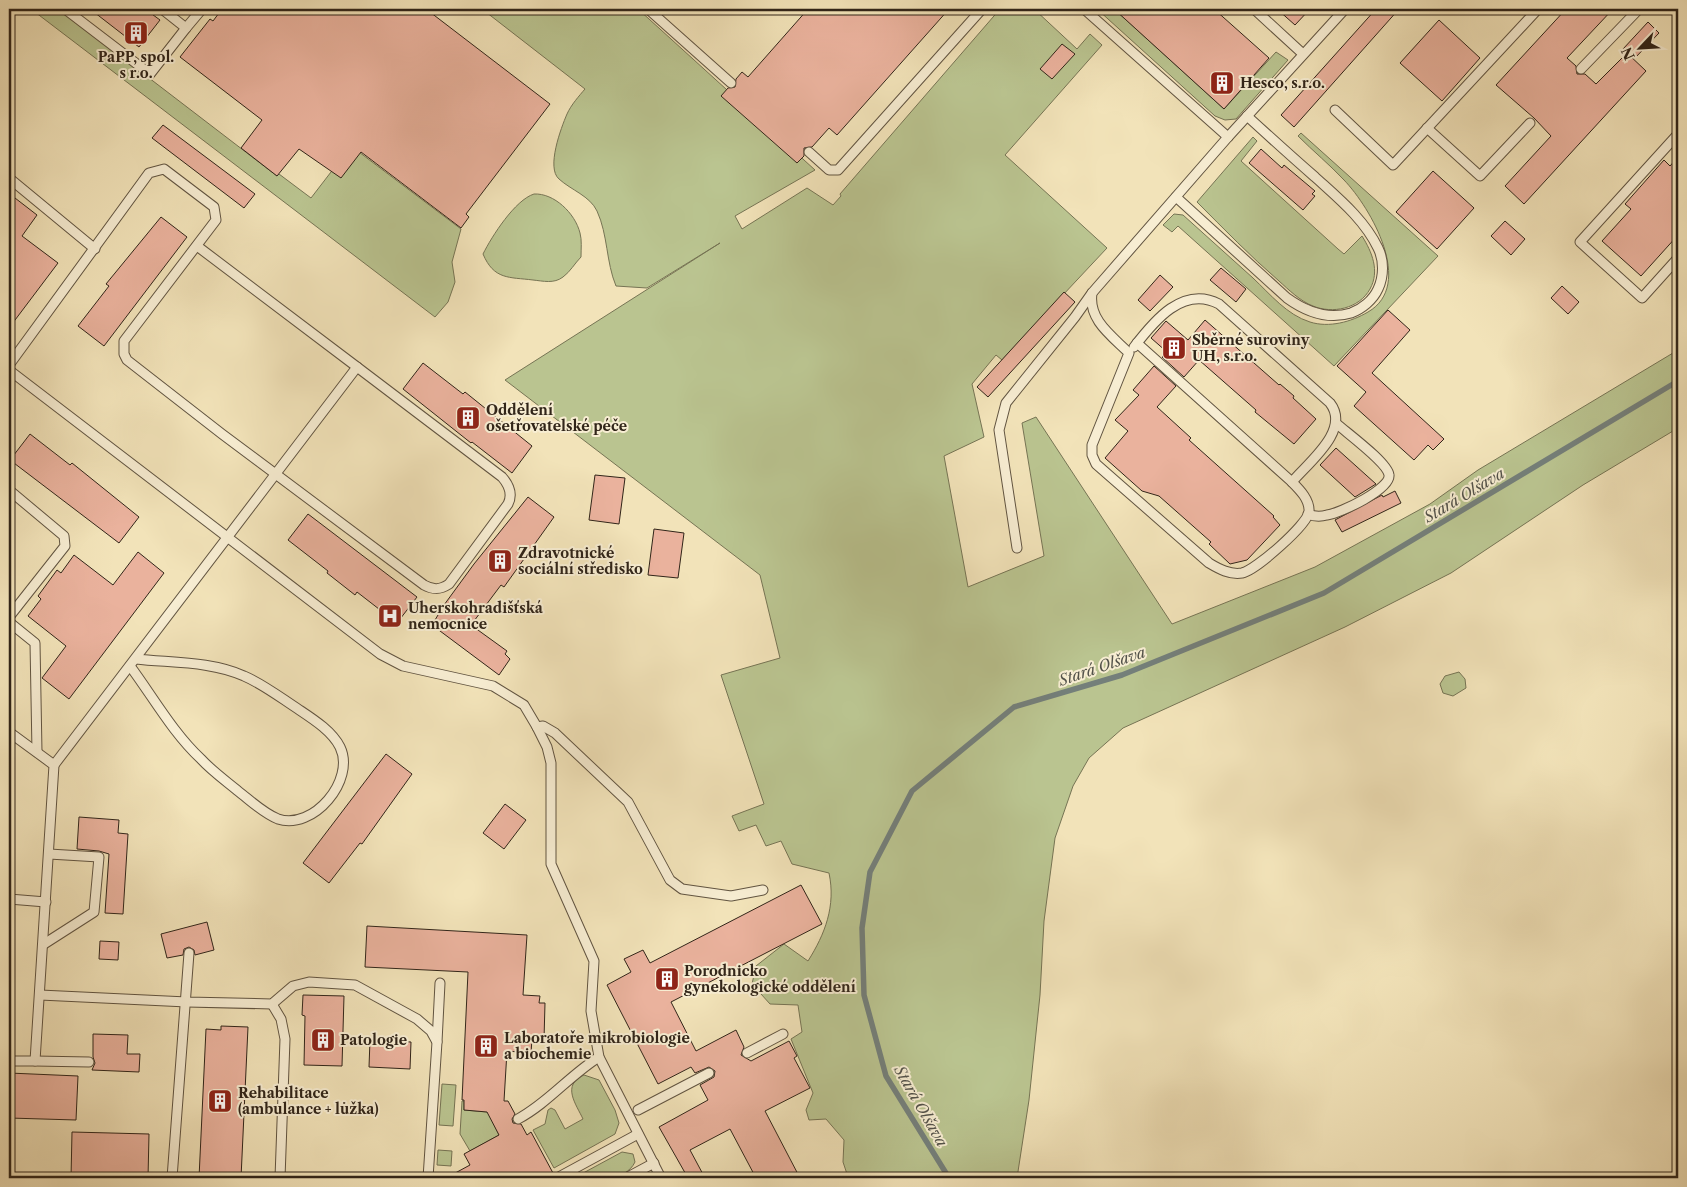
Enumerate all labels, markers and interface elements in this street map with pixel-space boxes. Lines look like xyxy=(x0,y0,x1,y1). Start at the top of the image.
building icon: PaPP, spol. s r.o. xyxy=(123,20,149,46)
north arrow xyxy=(1614,22,1664,72)
text: N xyxy=(1617,44,1639,63)
place label: PaPP, spol. s r.o. xyxy=(98,48,174,82)
building icon: Hesco, s.r.o. xyxy=(1209,70,1235,96)
place label: Hesco, s.r.o. xyxy=(1240,74,1325,92)
place label: Sběrné suroviny UH, s.r.o. xyxy=(1192,331,1310,365)
building icon: Sběrné suroviny UH, s.r.o. xyxy=(1161,335,1187,361)
place label: Oddělení ošetřovatelské péče xyxy=(486,401,627,435)
building icon: Oddělení ošetřovatelské péče xyxy=(455,405,481,431)
water label: Stará Olšava xyxy=(1420,464,1508,527)
place label: Zdravotnické sociální středisko xyxy=(518,544,643,578)
building icon: Zdravotnické sociální středisko xyxy=(487,548,513,574)
place label: Uherskohradišťská nemocnice xyxy=(408,599,544,633)
hospital icon: Uherskohradišťská nemocnice xyxy=(377,603,403,629)
water label: Stará Olšava xyxy=(1055,642,1148,690)
place label: Porodnicko gynekologické oddělení xyxy=(683,962,856,996)
building icon: Porodnicko gynekologické oddělení xyxy=(654,966,680,992)
building icon: Patologie xyxy=(310,1027,336,1053)
place label: Laboratoře mikrobiologie a biochemie xyxy=(504,1029,690,1063)
place label: Patologie xyxy=(340,1031,407,1049)
building icon: Laboratoře mikrobiologie a biochemie xyxy=(473,1033,499,1059)
water label: Stará Olšava xyxy=(890,1061,952,1150)
place label: Rehabilitace (ambulance + lůžka) xyxy=(238,1084,379,1118)
building icon: Rehabilitace (ambulance + lůžka) xyxy=(207,1088,233,1114)

